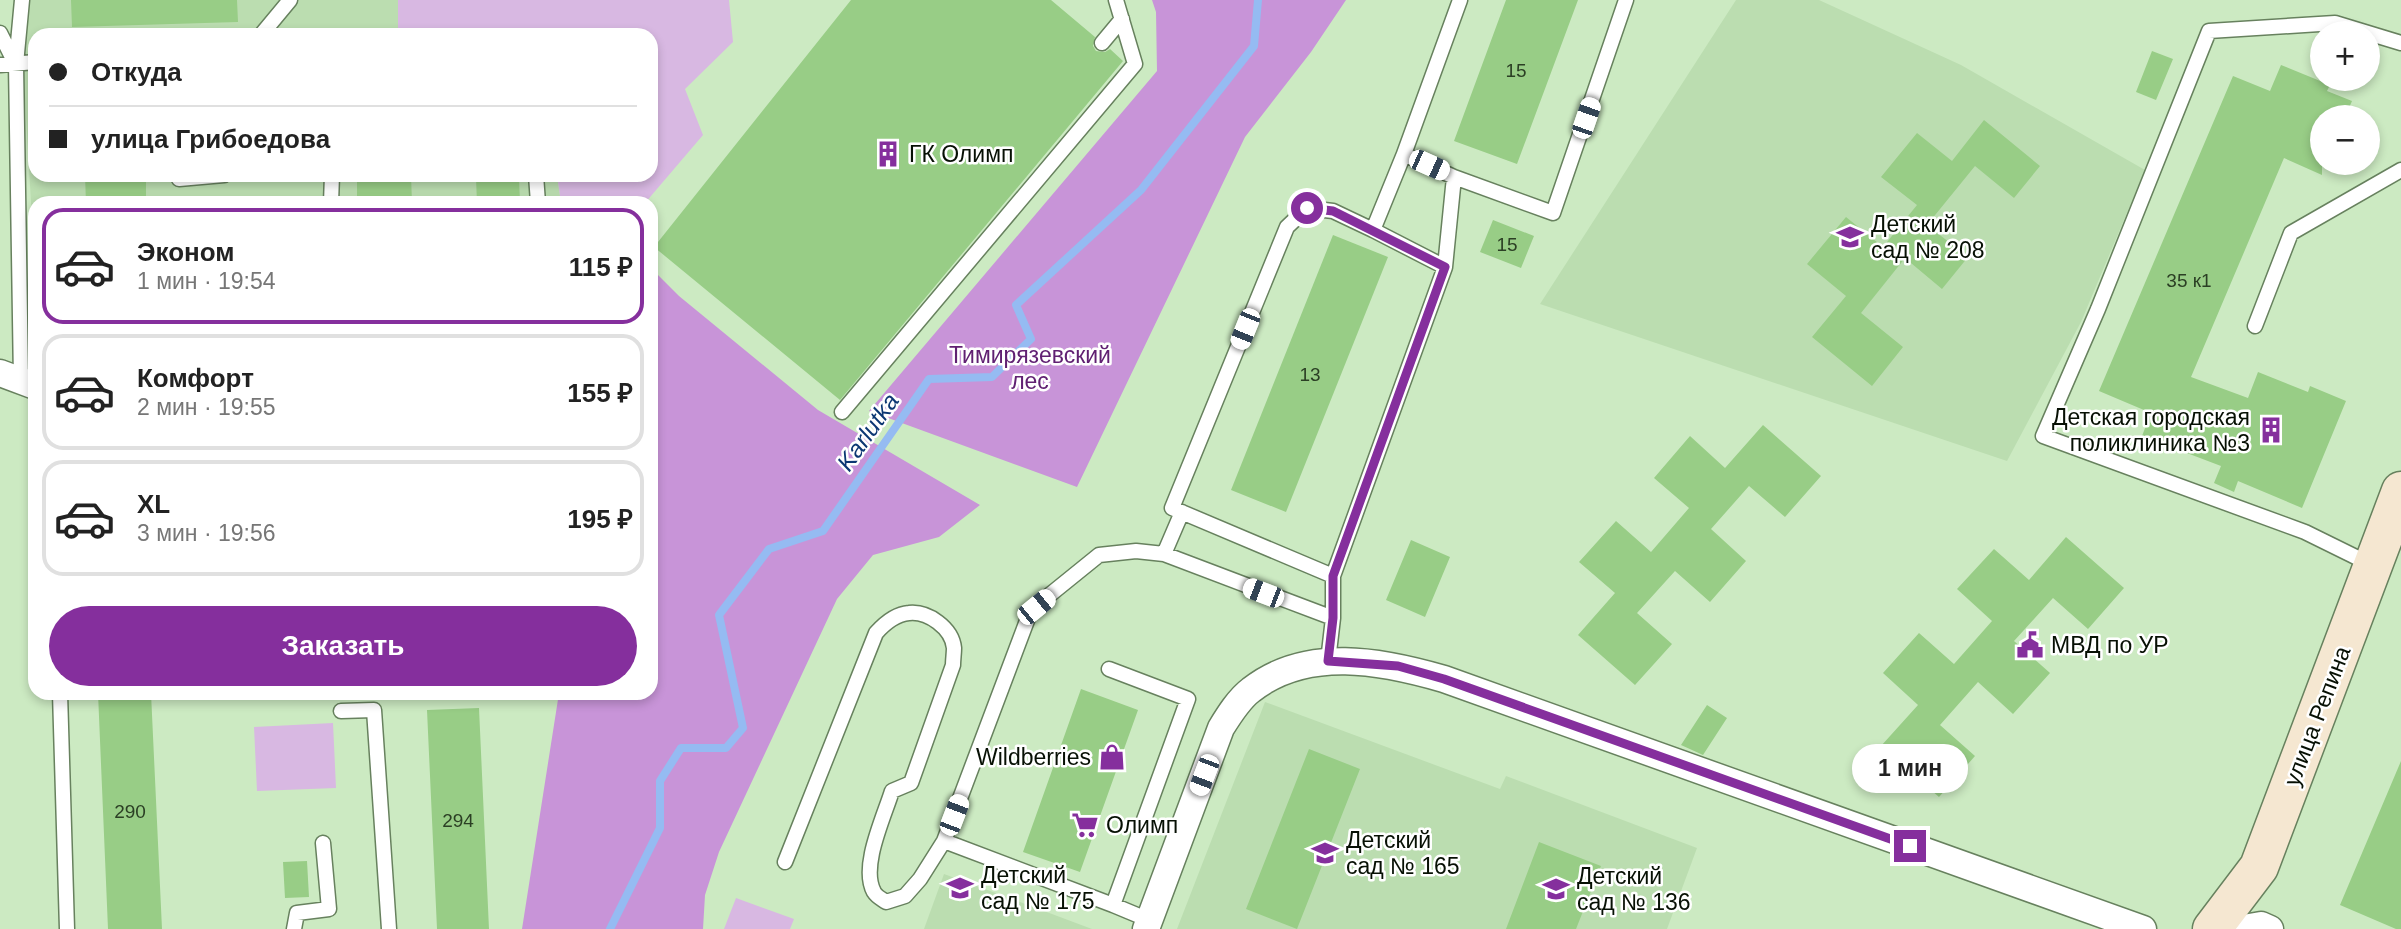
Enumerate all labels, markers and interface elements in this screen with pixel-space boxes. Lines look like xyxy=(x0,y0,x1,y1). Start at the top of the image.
map controls xyxy=(2310,21,2380,175)
button: + xyxy=(2310,21,2380,91)
text: Откуда xyxy=(91,57,182,87)
house number: 15 xyxy=(1505,60,1527,81)
car xyxy=(1570,95,1603,141)
button: − xyxy=(2310,105,2380,175)
text: улица Грибоедова xyxy=(91,124,330,154)
building icon: ГК Олимп xyxy=(873,139,903,169)
place label: ГК Олимп xyxy=(909,141,1013,167)
car xyxy=(1406,147,1453,183)
route start xyxy=(1291,192,1323,224)
place label: Детский сад № 208 xyxy=(1871,211,1985,263)
school or university icon: Детский сад № 208 xyxy=(1835,222,1865,252)
house number: 15 xyxy=(1496,234,1518,255)
icon: car xyxy=(53,235,116,298)
text: Эконом xyxy=(137,237,235,267)
text: 115 ₽ xyxy=(569,252,633,282)
text: 1 мин · 19:54 xyxy=(137,268,276,294)
house number: 35 к1 xyxy=(2166,270,2212,291)
car xyxy=(1228,306,1263,352)
park label: Тимирязевский лес xyxy=(949,342,1111,394)
icon: car xyxy=(53,361,116,424)
text: Комфорт xyxy=(137,363,254,393)
house number: 13 xyxy=(1299,364,1321,385)
text: 155 ₽ xyxy=(567,378,633,408)
water label: Karlutka xyxy=(831,388,904,476)
text: 2 мин · 19:55 xyxy=(137,394,276,420)
place label: Детская городская поликлиника №3 xyxy=(2052,404,2250,456)
building icon: Детская городская поликлиника №3 xyxy=(2256,415,2286,445)
icon: car xyxy=(53,487,116,550)
text: XL xyxy=(137,489,170,519)
text: 195 ₽ xyxy=(567,504,633,534)
text: 3 мин · 19:56 xyxy=(137,520,276,546)
car xyxy=(1240,576,1287,610)
car xyxy=(1014,586,1059,628)
button: Заказать xyxy=(49,606,637,686)
public building icon: МВД по УР xyxy=(2015,630,2045,660)
place label: МВД по УР xyxy=(2051,632,2169,658)
street label: улица Репина xyxy=(2278,642,2356,790)
shop icon: Wildberries xyxy=(1097,742,1127,772)
place label: Wildberries xyxy=(976,744,1091,770)
callout: 1 мин xyxy=(1852,744,1968,794)
car xyxy=(1187,752,1222,798)
text: 1 мин xyxy=(1878,755,1942,781)
car xyxy=(937,792,972,838)
house number: 290 xyxy=(114,801,146,822)
house number: 294 xyxy=(442,810,474,831)
supermarket icon: Олимп xyxy=(1070,810,1100,840)
place label: Олимп xyxy=(1106,812,1178,838)
place label: Детский сад № 165 xyxy=(1346,827,1460,879)
route end xyxy=(1894,830,1926,862)
school or university icon: Детский сад № 165 xyxy=(1310,838,1340,868)
place label: Детский сад № 175 xyxy=(981,862,1095,914)
place label: Детский сад № 136 xyxy=(1577,863,1691,915)
school or university icon: Детский сад № 175 xyxy=(945,873,975,903)
school or university icon: Детский сад № 136 xyxy=(1541,874,1571,904)

